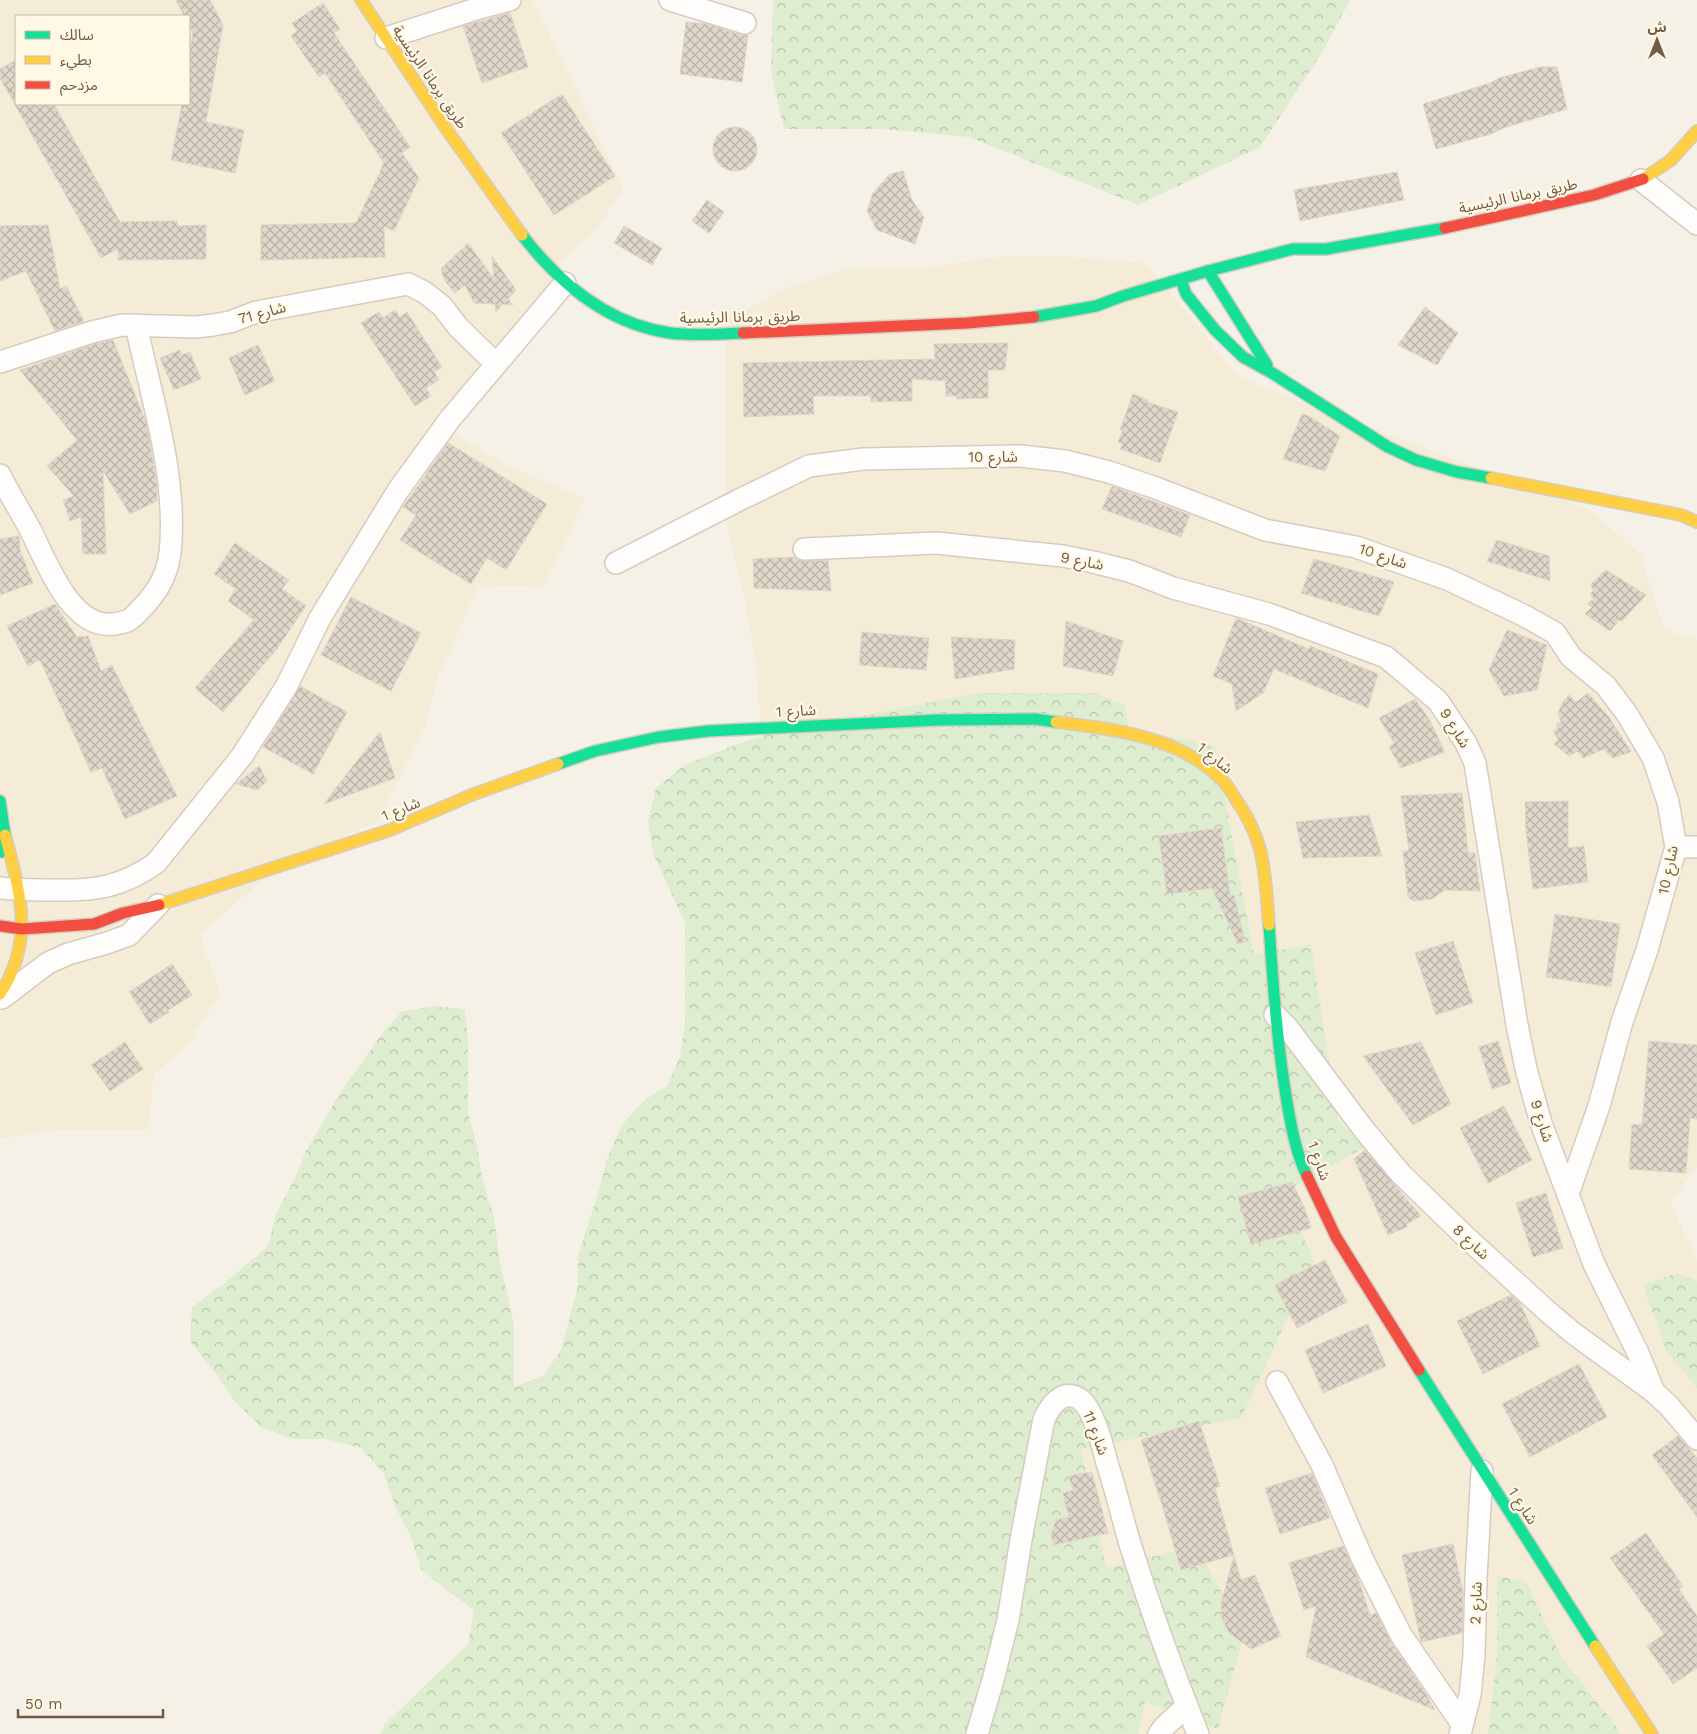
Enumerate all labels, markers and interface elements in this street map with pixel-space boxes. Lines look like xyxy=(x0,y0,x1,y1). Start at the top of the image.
legend xyxy=(15,15,190,105)
north arrow xyxy=(1632,15,1682,65)
text: ش xyxy=(1647,19,1667,35)
street label: طريق برمانا الرئيسية xyxy=(388,22,471,133)
text: سالك xyxy=(60,26,94,44)
text: بطيء xyxy=(60,51,92,71)
text: مزدحم xyxy=(60,76,98,96)
street label: طريق برمانا الرئيسية xyxy=(1457,175,1579,218)
street label: شارع 71 xyxy=(236,298,289,331)
street label: طريق برمانا الرئيسية xyxy=(679,307,801,328)
street label: شارع 10 xyxy=(968,448,1018,469)
street label: شارع 10 xyxy=(1356,539,1410,575)
street label: شارع 9 xyxy=(1058,548,1105,577)
street label: شارع 1 xyxy=(775,701,817,724)
street label: شارع 9 xyxy=(1433,705,1474,753)
street label: شارع 1 xyxy=(1192,738,1236,780)
street label: شارع 1 xyxy=(379,793,424,828)
street label: شارع 10 xyxy=(1654,844,1685,897)
street label: شارع 9 xyxy=(1524,1097,1557,1146)
street label: شارع 1 xyxy=(1301,1139,1334,1184)
street label: شارع 8 xyxy=(1447,1221,1493,1266)
street label: شارع 11 xyxy=(1077,1408,1113,1459)
street label: شارع 1 xyxy=(1502,1484,1542,1530)
street label: شارع 2 xyxy=(1466,1581,1489,1625)
scale bar xyxy=(18,1686,162,1718)
text: 50 m xyxy=(25,1695,62,1713)

